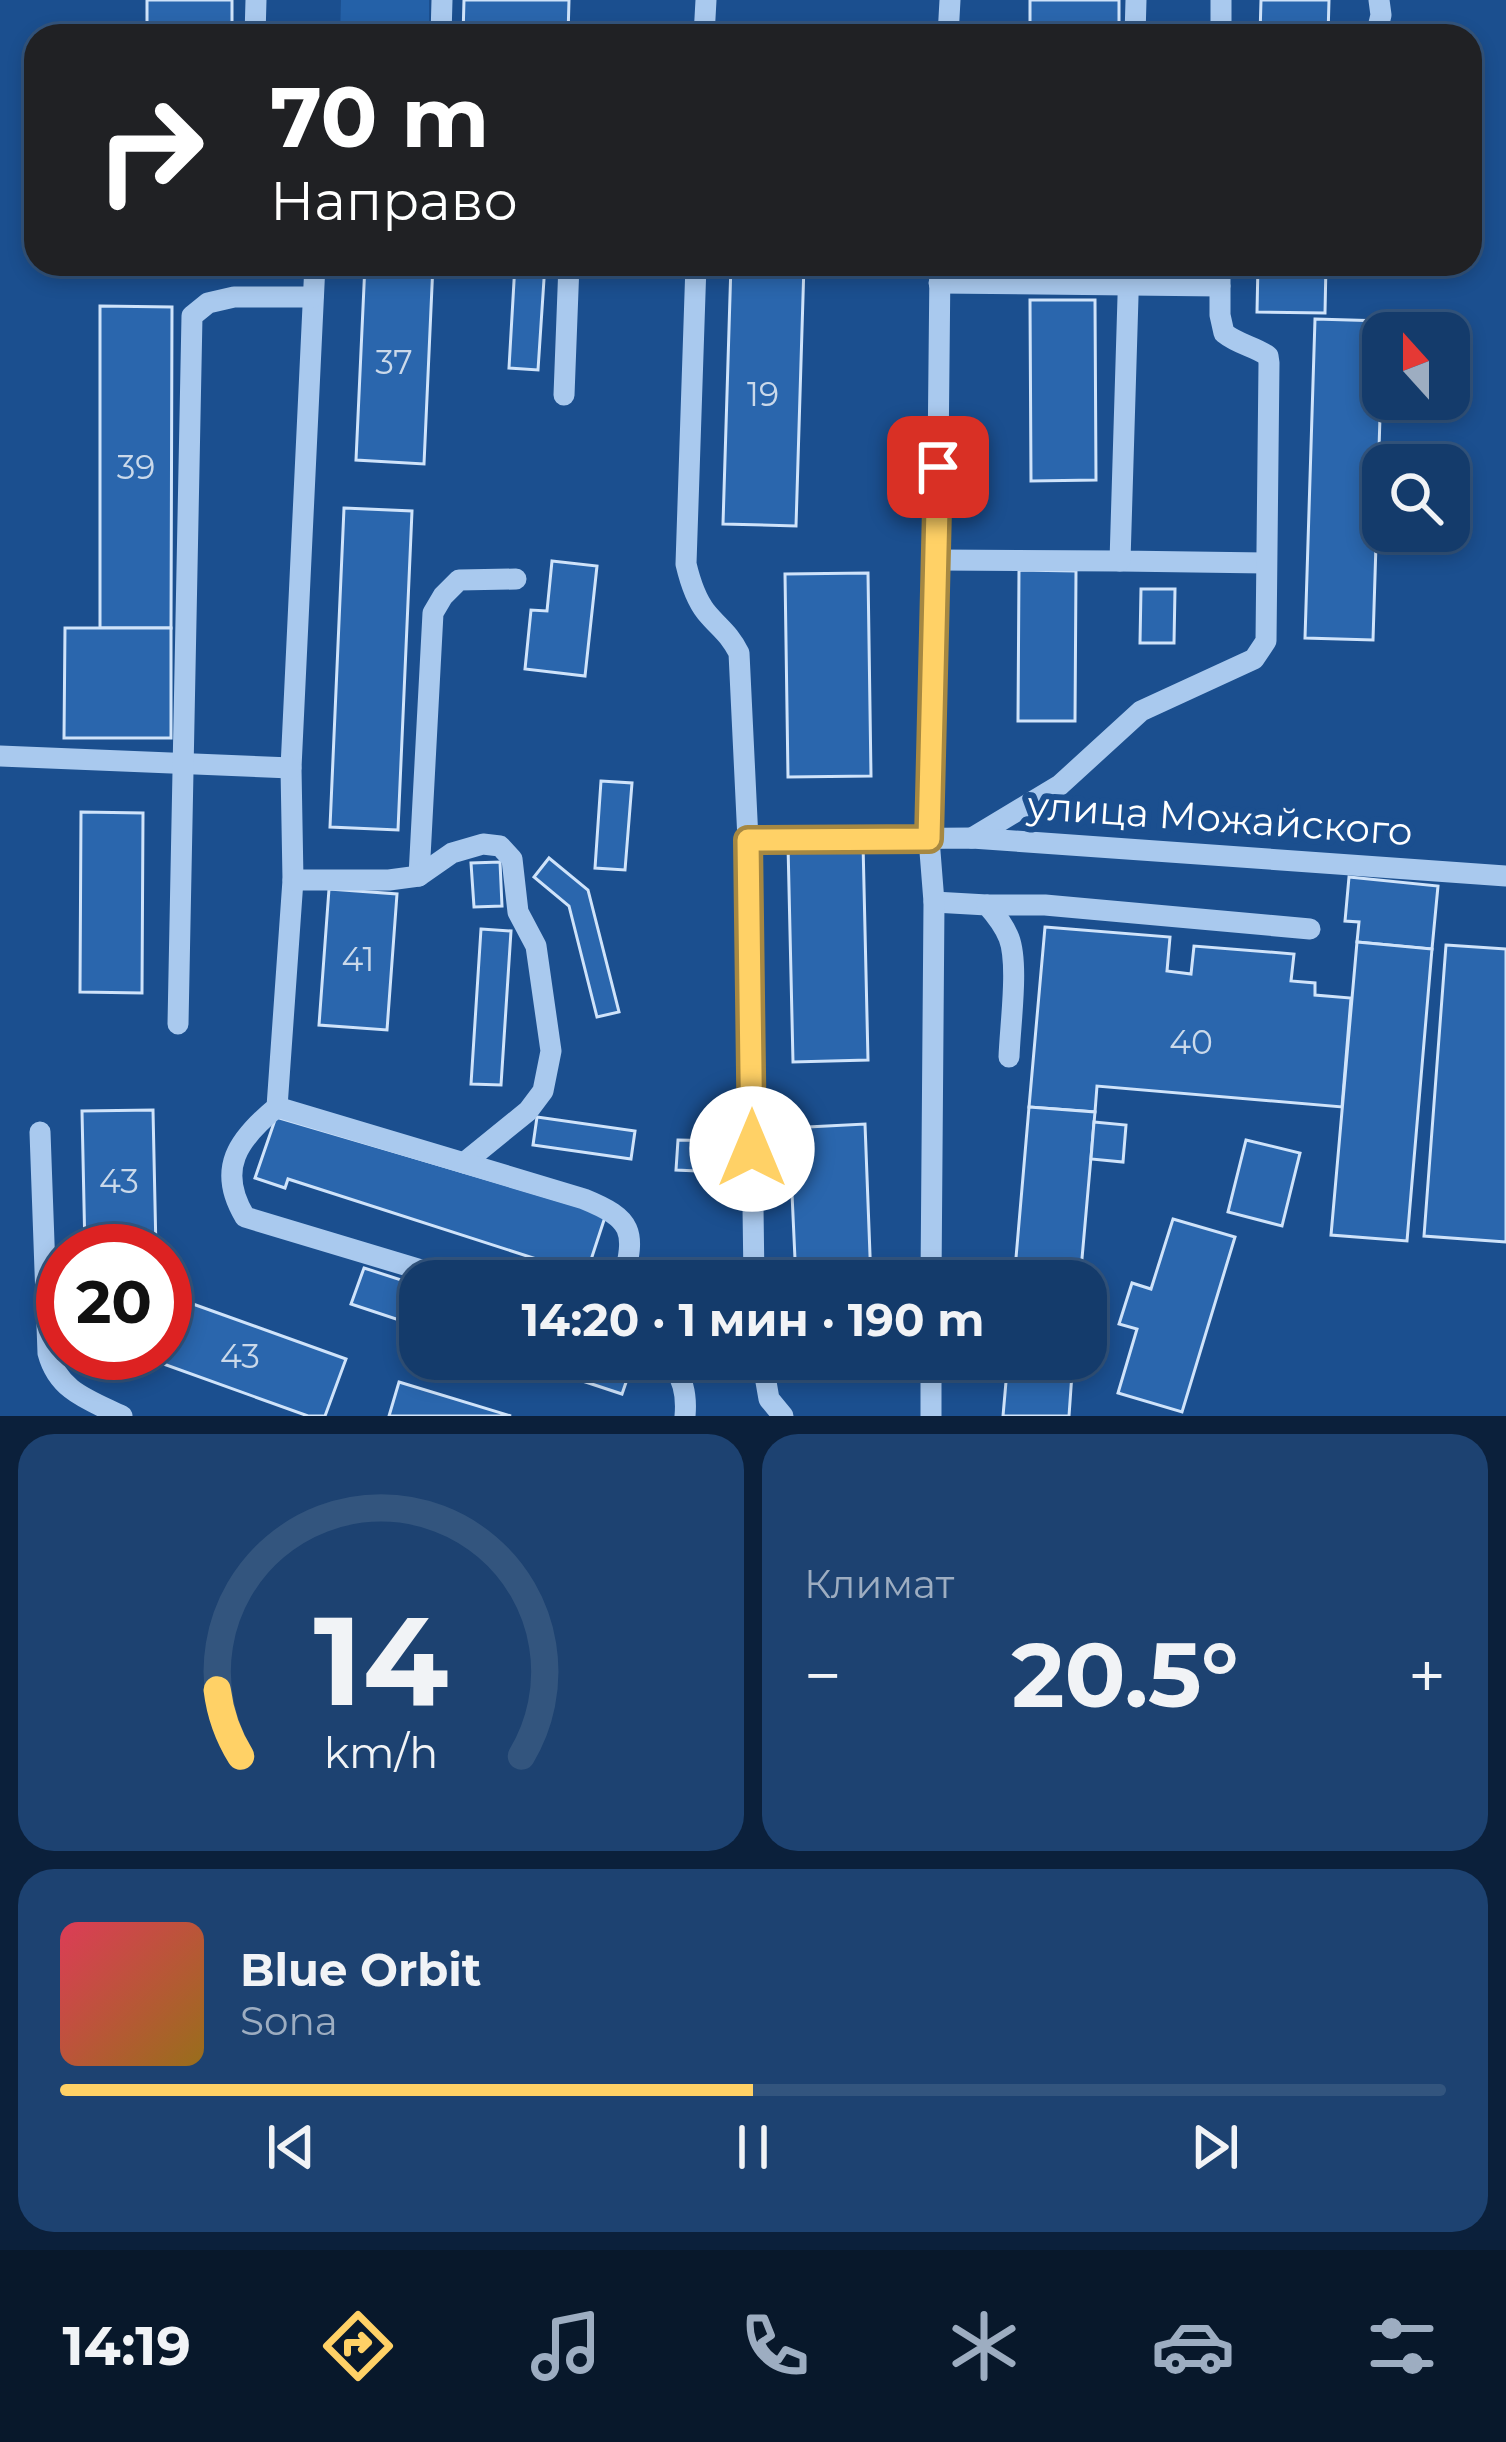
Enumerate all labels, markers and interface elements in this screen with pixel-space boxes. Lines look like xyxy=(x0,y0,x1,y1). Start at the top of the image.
text: 70 m xyxy=(270,66,489,168)
icon: right xyxy=(72,72,228,228)
text: Направо xyxy=(270,168,518,234)
north arrow xyxy=(1362,312,1470,420)
map controls xyxy=(1362,312,1470,552)
house number: 37 xyxy=(375,342,413,382)
house number: 19 xyxy=(747,374,779,414)
pin xyxy=(887,416,989,518)
icon: arrive xyxy=(905,434,971,500)
button: search xyxy=(1362,444,1470,552)
house number: 39 xyxy=(117,447,155,487)
street label: улица Можайского xyxy=(1025,781,1414,855)
house number: 41 xyxy=(342,939,374,979)
house number: 40 xyxy=(1169,1022,1213,1062)
position arrow xyxy=(689,1086,815,1212)
house number: 43 xyxy=(99,1161,139,1201)
speed limit sign: 20 xyxy=(36,1224,192,1380)
text: 14:20 · 1 мин · 190 m xyxy=(521,1292,985,1347)
house number: 43 xyxy=(220,1336,260,1376)
text: Климат xyxy=(804,1560,954,1608)
text: 14 xyxy=(314,1584,448,1736)
text: 20.5° xyxy=(1011,1620,1239,1730)
text: − xyxy=(804,1635,842,1716)
text: + xyxy=(1408,1635,1446,1716)
text: km/h xyxy=(324,1725,438,1778)
text: Blue Orbit xyxy=(240,1942,481,1997)
text: Sona xyxy=(240,1997,338,2045)
icon: previous xyxy=(258,2114,324,2180)
icon: pause xyxy=(720,2114,786,2180)
icon: next xyxy=(1182,2114,1248,2180)
icon: directions xyxy=(316,2304,400,2388)
icon: music xyxy=(524,2304,608,2388)
icon: phone xyxy=(733,2304,817,2388)
icon: climate xyxy=(942,2304,1026,2388)
icon: car xyxy=(1151,2304,1235,2388)
icon: filters xyxy=(1360,2304,1444,2388)
text: 14:19 xyxy=(62,2313,191,2379)

